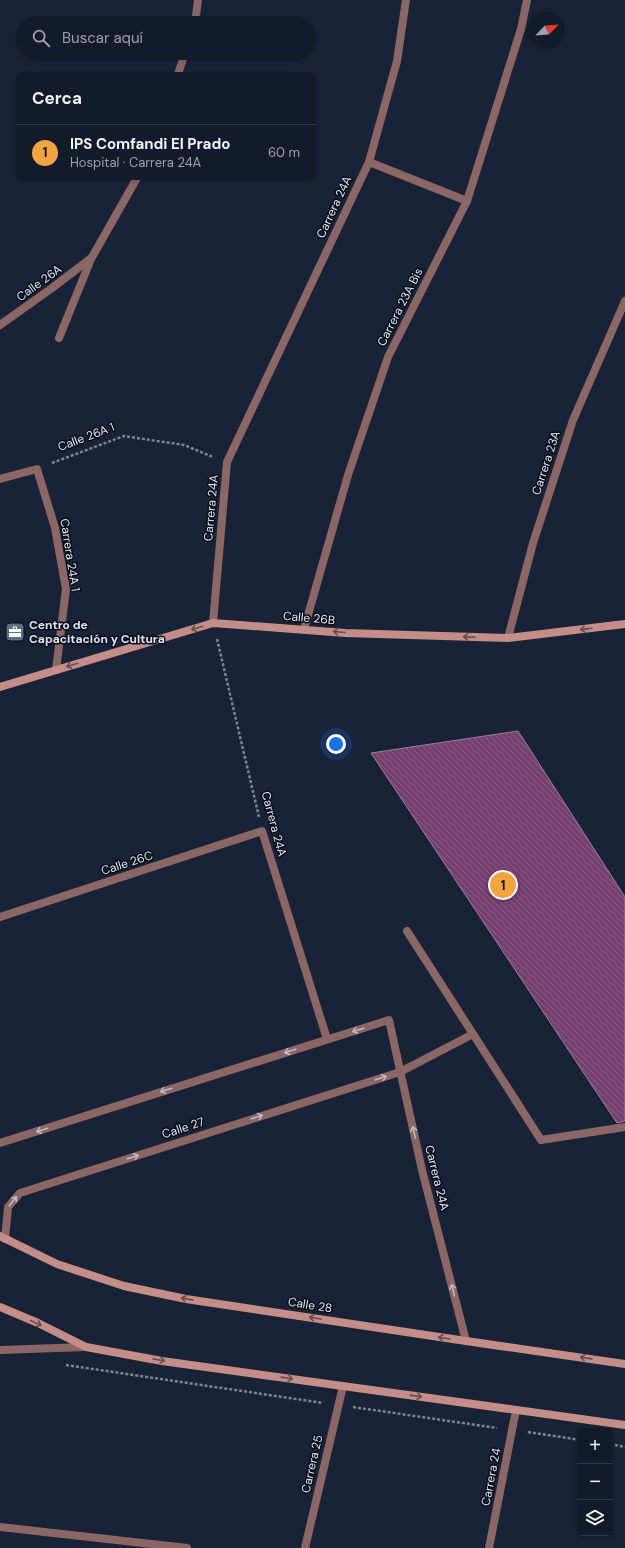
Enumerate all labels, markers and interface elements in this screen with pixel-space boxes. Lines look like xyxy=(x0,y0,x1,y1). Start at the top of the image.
north arrow xyxy=(529,12,565,48)
search box xyxy=(16,16,316,60)
icon: search xyxy=(30,27,52,49)
text: Buscar aquí xyxy=(62,28,143,48)
text: Cerca xyxy=(32,87,82,109)
text: IPS Comfandi El Prado xyxy=(70,134,230,154)
text: 1 xyxy=(43,144,47,161)
text: 60 m xyxy=(268,144,300,161)
text: Hospital · Carrera 24A xyxy=(70,154,201,171)
street label: Carrera 24A xyxy=(313,173,355,241)
street label: Calle 26A xyxy=(13,261,65,305)
street label: Carrera 23A Bis xyxy=(373,265,427,349)
street label: Calle 26A 1 xyxy=(55,419,117,455)
street label: Carrera 23A xyxy=(528,429,564,497)
street label: Carrera 24A xyxy=(200,474,222,542)
street label: Carrera 24A 1 xyxy=(56,517,84,593)
street label: Calle 26B xyxy=(282,608,336,628)
place label: Centro de Capacitación y Cultura xyxy=(29,617,165,647)
office icon: Centro de Capacitación y Cultura xyxy=(4,621,26,643)
one-way arrow xyxy=(191,624,203,632)
one-way arrow xyxy=(580,625,593,633)
one-way arrow xyxy=(333,629,346,636)
one-way arrow xyxy=(463,633,476,641)
one-way arrow xyxy=(66,662,79,669)
your location xyxy=(326,734,346,754)
street label: Carrera 24A xyxy=(258,790,290,858)
street label: Calle 26C xyxy=(99,847,155,879)
pin: 1 xyxy=(490,870,516,900)
one-way arrow xyxy=(352,1027,365,1034)
one-way arrow xyxy=(284,1048,297,1055)
one-way arrow xyxy=(374,1074,387,1081)
one-way arrow xyxy=(160,1087,173,1094)
one-way arrow xyxy=(251,1113,264,1120)
street label: Calle 27 xyxy=(160,1114,206,1142)
one-way arrow xyxy=(409,1125,417,1138)
one-way arrow xyxy=(36,1126,48,1134)
street label: Carrera 24A xyxy=(421,1144,453,1212)
one-way arrow xyxy=(127,1153,140,1160)
one-way arrow xyxy=(9,1196,17,1207)
one-way arrow xyxy=(449,1284,456,1297)
one-way arrow xyxy=(181,1294,194,1302)
street label: Calle 28 xyxy=(287,1294,333,1316)
one-way arrow xyxy=(309,1314,322,1322)
one-way arrow xyxy=(29,1319,41,1327)
one-way arrow xyxy=(438,1334,451,1342)
one-way arrow xyxy=(580,1354,593,1362)
one-way arrow xyxy=(152,1356,165,1364)
one-way arrow xyxy=(281,1374,294,1382)
one-way arrow xyxy=(409,1392,422,1400)
map controls xyxy=(577,1428,613,1536)
button: + xyxy=(577,1428,613,1464)
street label: Carrera 25 xyxy=(298,1433,326,1495)
street label: Carrera 24 xyxy=(478,1447,504,1507)
button: − xyxy=(577,1464,613,1500)
button: layers xyxy=(577,1500,613,1536)

